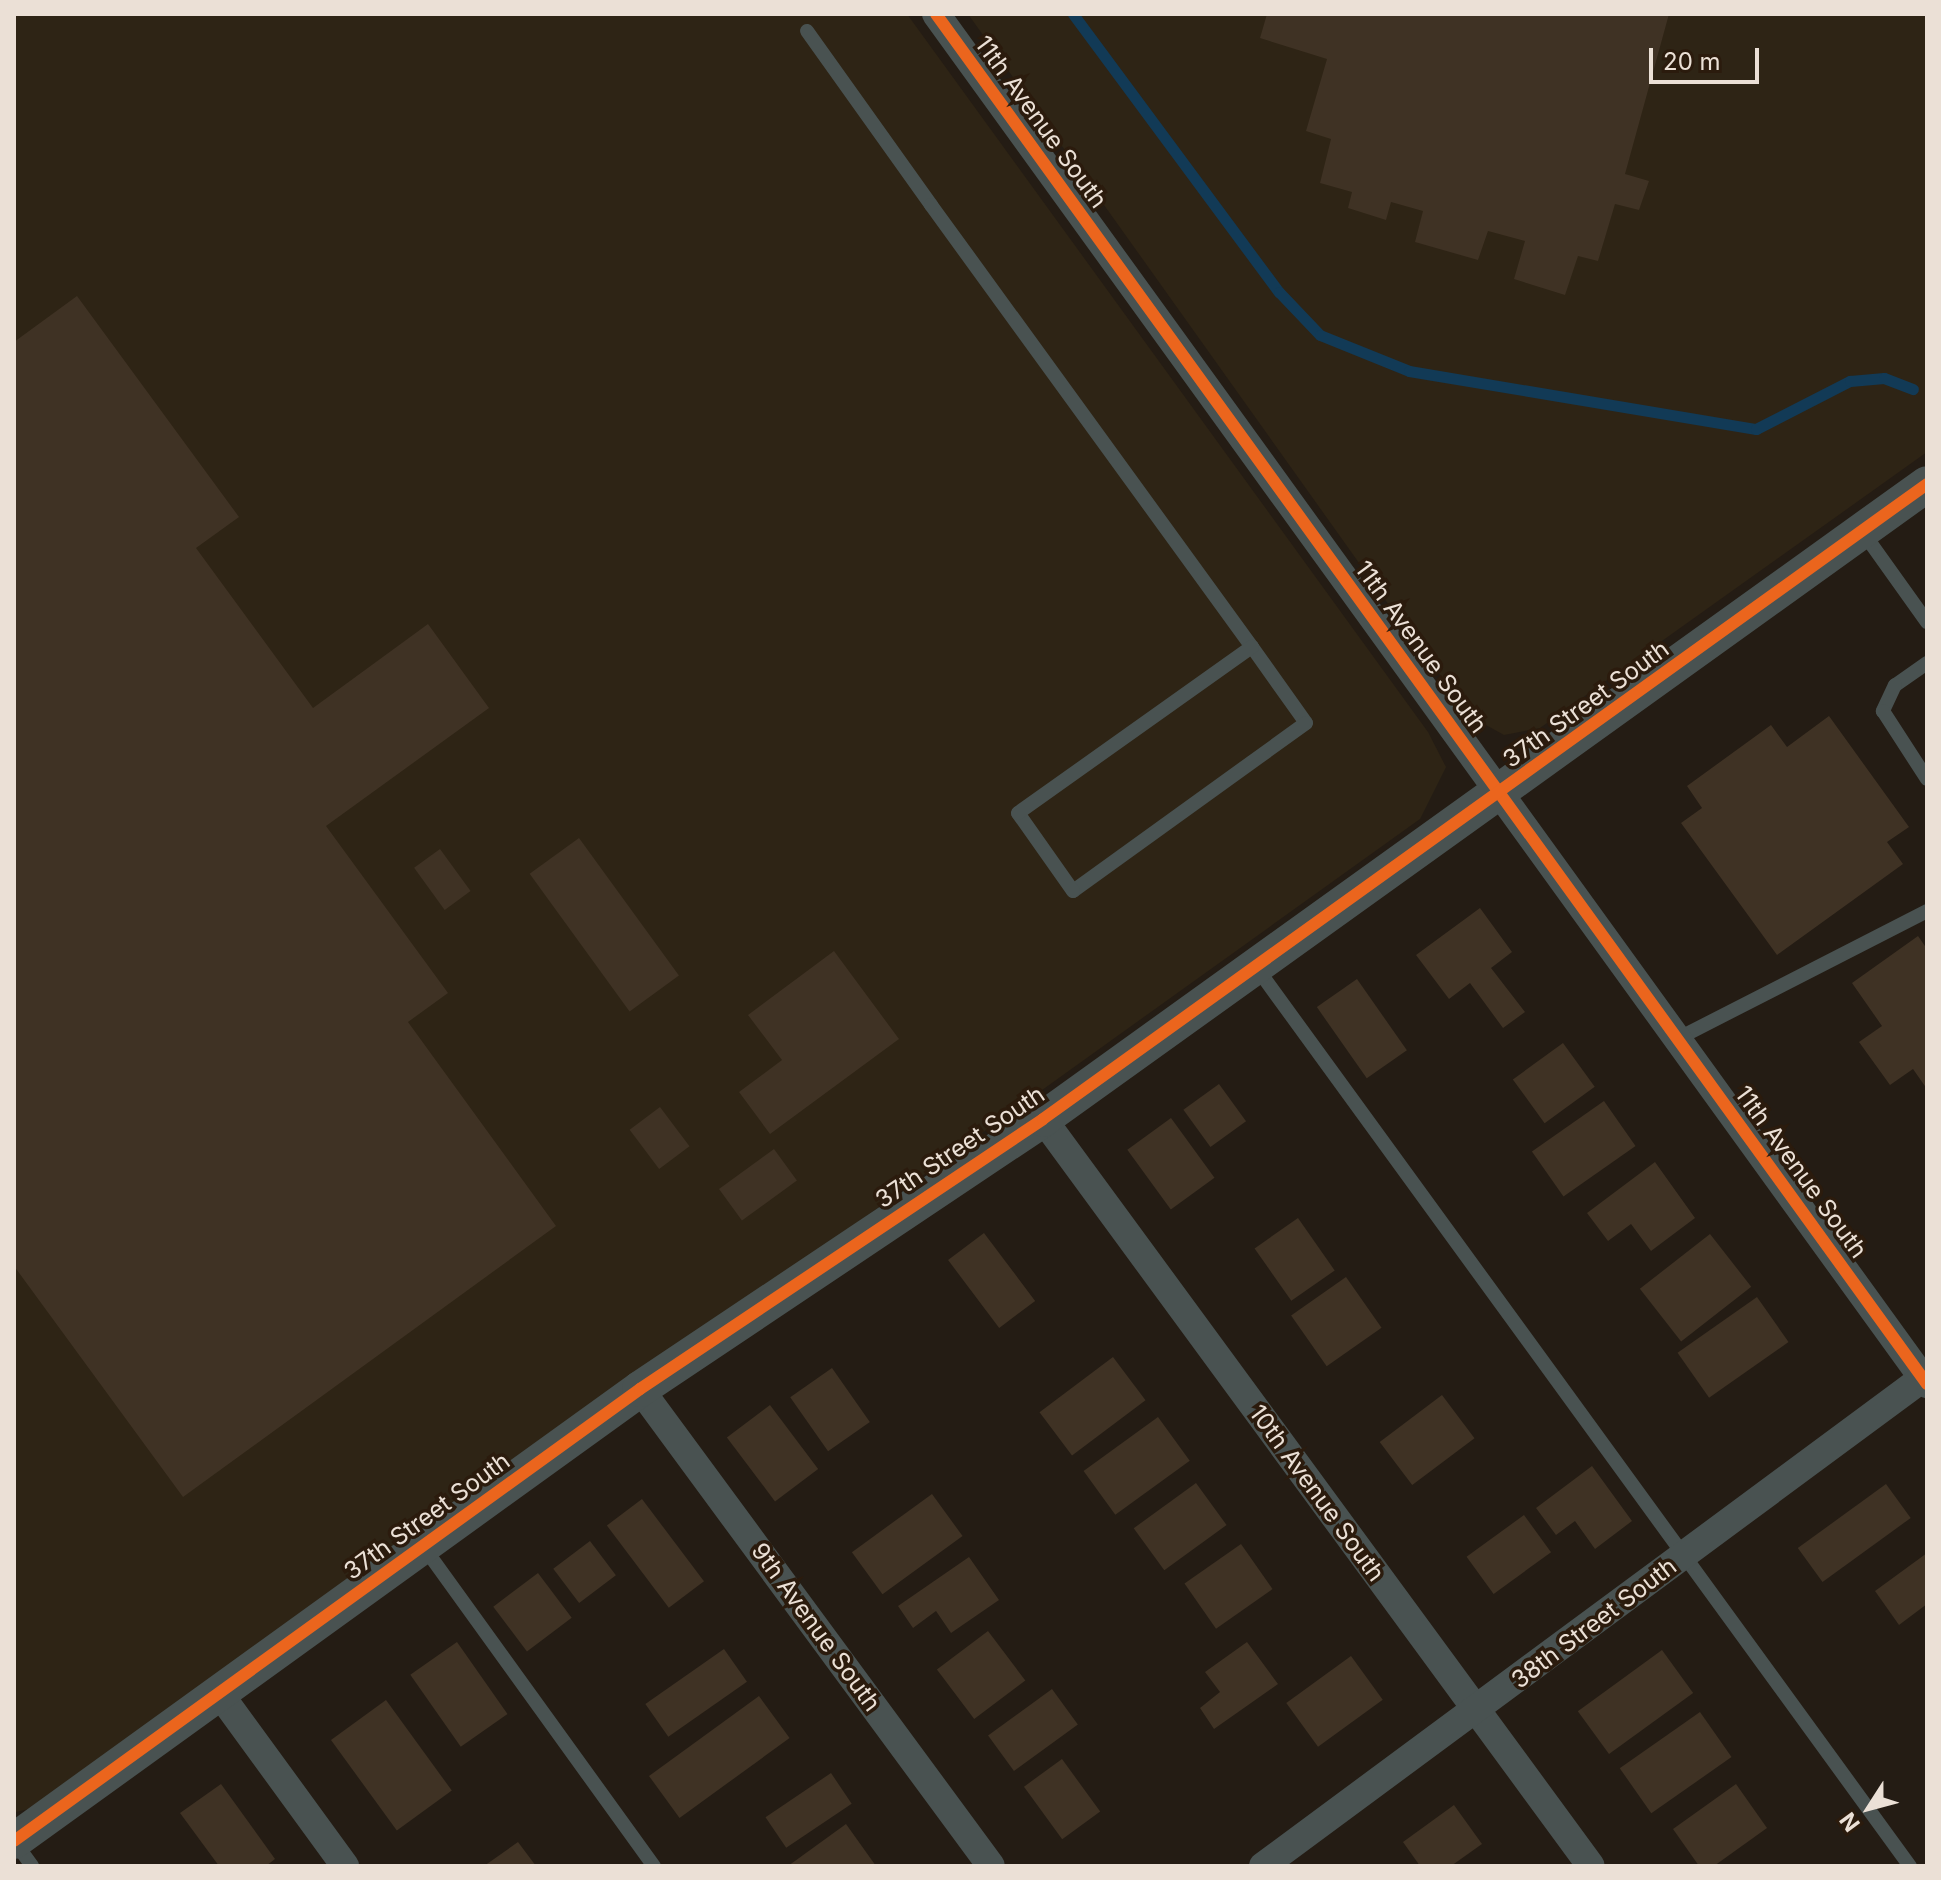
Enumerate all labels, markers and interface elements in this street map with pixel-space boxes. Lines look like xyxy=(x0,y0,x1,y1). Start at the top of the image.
street label: 11th Avenue South xyxy=(969,30,1113,214)
scale bar xyxy=(1653,32,1763,82)
text: 20 m xyxy=(1663,47,1721,76)
street label: 11th Avenue South xyxy=(1349,555,1493,739)
street label: 37th Street South xyxy=(1498,634,1674,774)
street label: 37th Street South xyxy=(870,1080,1050,1214)
street label: 11th Avenue South xyxy=(1729,1080,1873,1264)
street label: 10th Avenue South xyxy=(1243,1399,1391,1587)
street label: 37th Street South xyxy=(339,1446,515,1586)
street label: 9th Avenue South xyxy=(745,1537,887,1717)
street label: 38th Street South xyxy=(1506,1552,1682,1694)
north arrow xyxy=(1829,1768,1909,1848)
text: N xyxy=(1834,1808,1865,1837)

